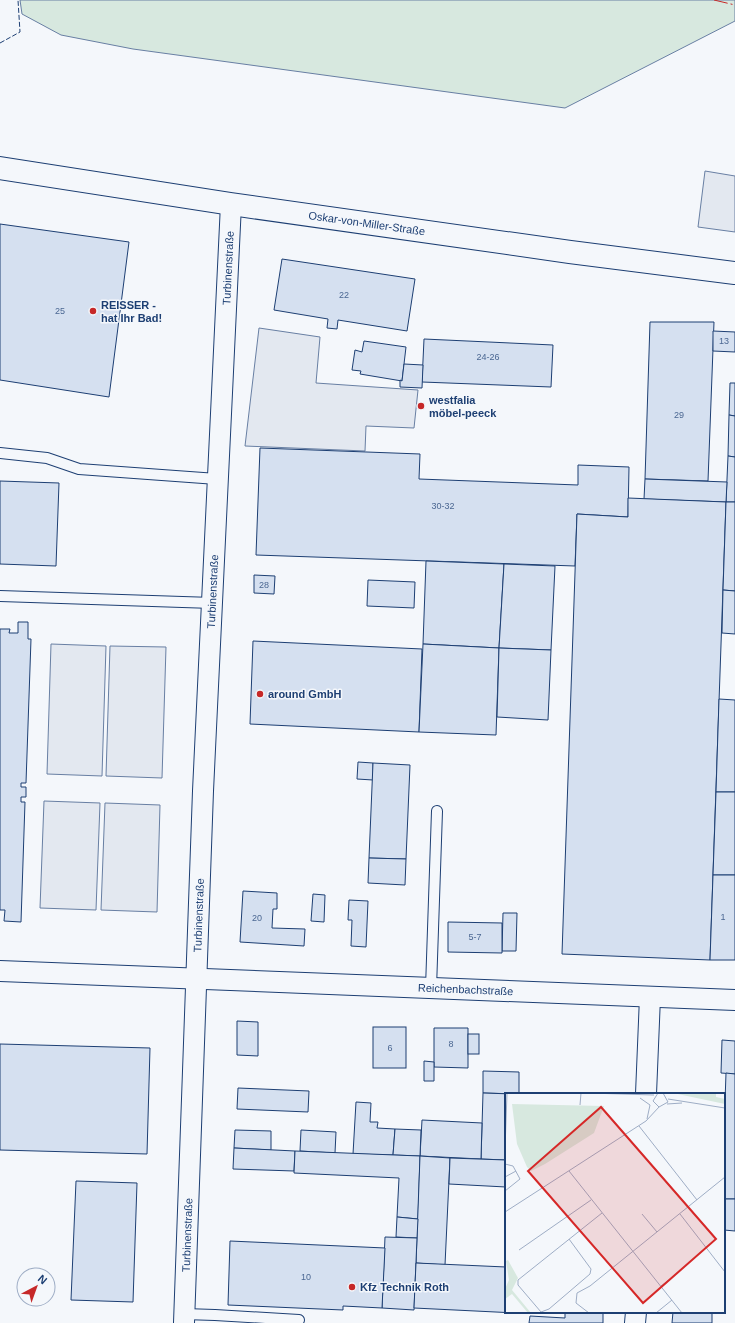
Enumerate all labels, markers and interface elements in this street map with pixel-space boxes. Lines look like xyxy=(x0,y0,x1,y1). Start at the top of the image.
street label: Oskar-von-Miller-Straße xyxy=(308,209,426,237)
street label: Turbinenstraße xyxy=(220,231,236,305)
house number: 22 xyxy=(339,290,349,300)
place label: REISSER - hat Ihr Bad! xyxy=(101,299,162,324)
house number: 25 xyxy=(55,306,65,316)
marker: REISSER - hat Ihr Bad! xyxy=(88,306,98,316)
house number: 13 xyxy=(719,336,729,346)
house number: 24-26 xyxy=(476,352,500,362)
place label: westfalia möbel-peeck xyxy=(428,394,497,419)
marker: westfalia möbel-peeck xyxy=(416,401,426,411)
house number: 29 xyxy=(674,410,684,420)
house number: 30-32 xyxy=(431,501,455,511)
street label: Turbinenstraße xyxy=(205,554,220,629)
house number: 28 xyxy=(259,580,269,590)
place label: around GmbH xyxy=(268,688,341,700)
marker: around GmbH xyxy=(255,689,265,699)
street label: Turbinenstraße xyxy=(191,878,206,953)
house number: 1 xyxy=(720,912,726,922)
house number: 20 xyxy=(252,913,262,923)
house number: 5-7 xyxy=(468,932,482,942)
street label: Reichenbachstraße xyxy=(418,981,514,997)
house number: 8 xyxy=(448,1039,454,1049)
house number: 6 xyxy=(387,1043,393,1053)
inset map xyxy=(505,1093,725,1313)
street label: Turbinenstraße xyxy=(180,1198,194,1272)
north arrow xyxy=(16,1267,56,1307)
text: N xyxy=(36,1272,50,1287)
house number: 10 xyxy=(301,1272,311,1282)
place label: Kfz Technik Roth xyxy=(360,1281,449,1293)
marker: Kfz Technik Roth xyxy=(347,1282,357,1292)

